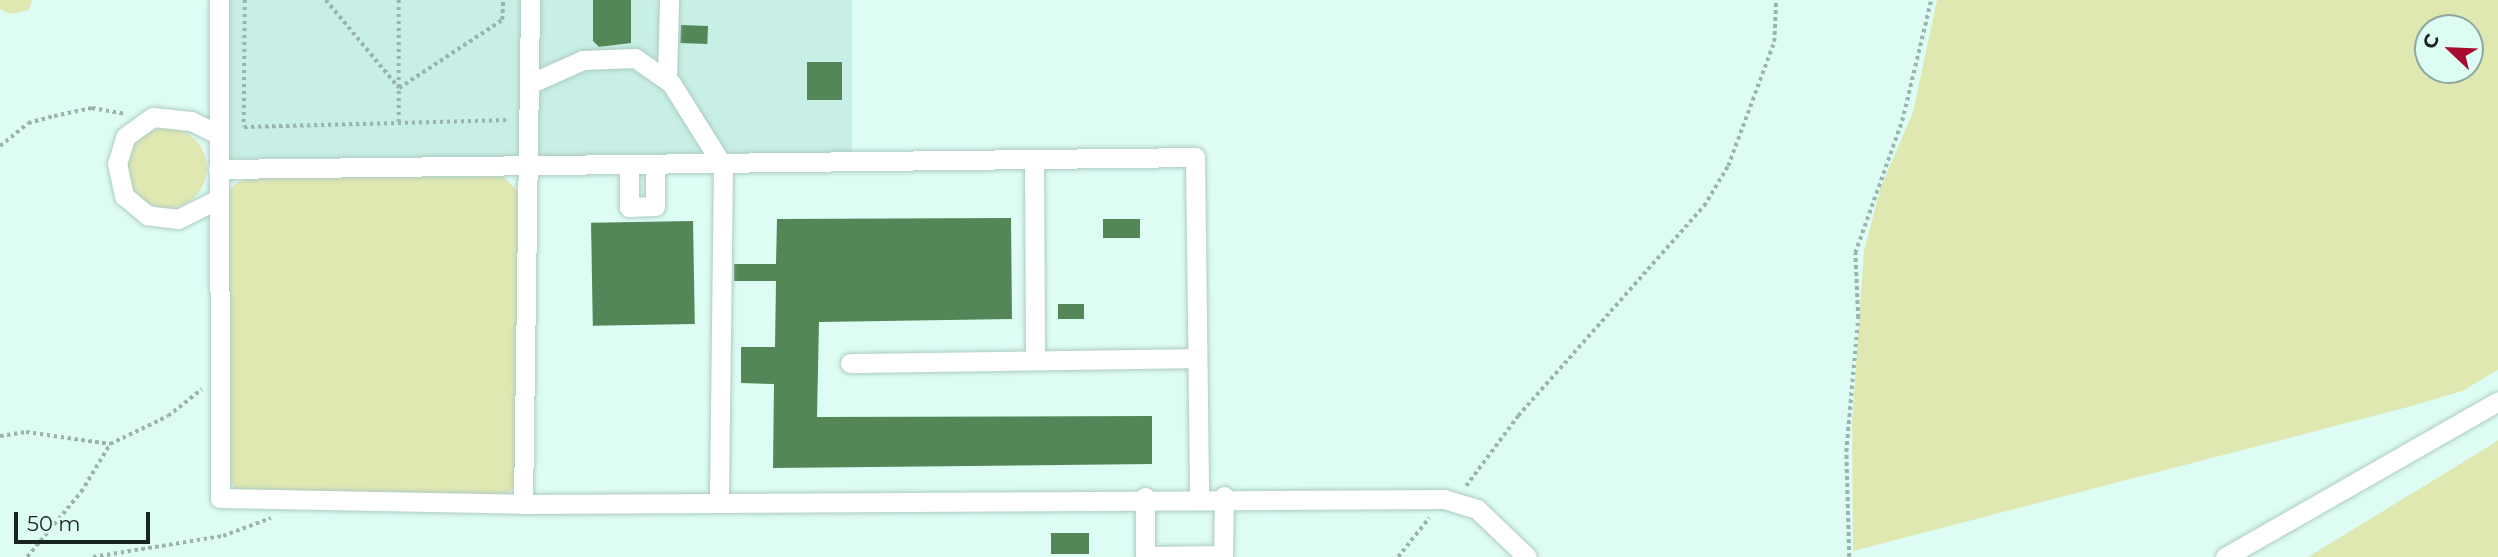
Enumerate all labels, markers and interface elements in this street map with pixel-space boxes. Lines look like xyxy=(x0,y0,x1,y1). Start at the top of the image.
north arrow xyxy=(2414,14,2484,84)
text: С xyxy=(2418,31,2444,52)
scale bar xyxy=(18,498,154,542)
text: 50 m xyxy=(27,511,81,536)

